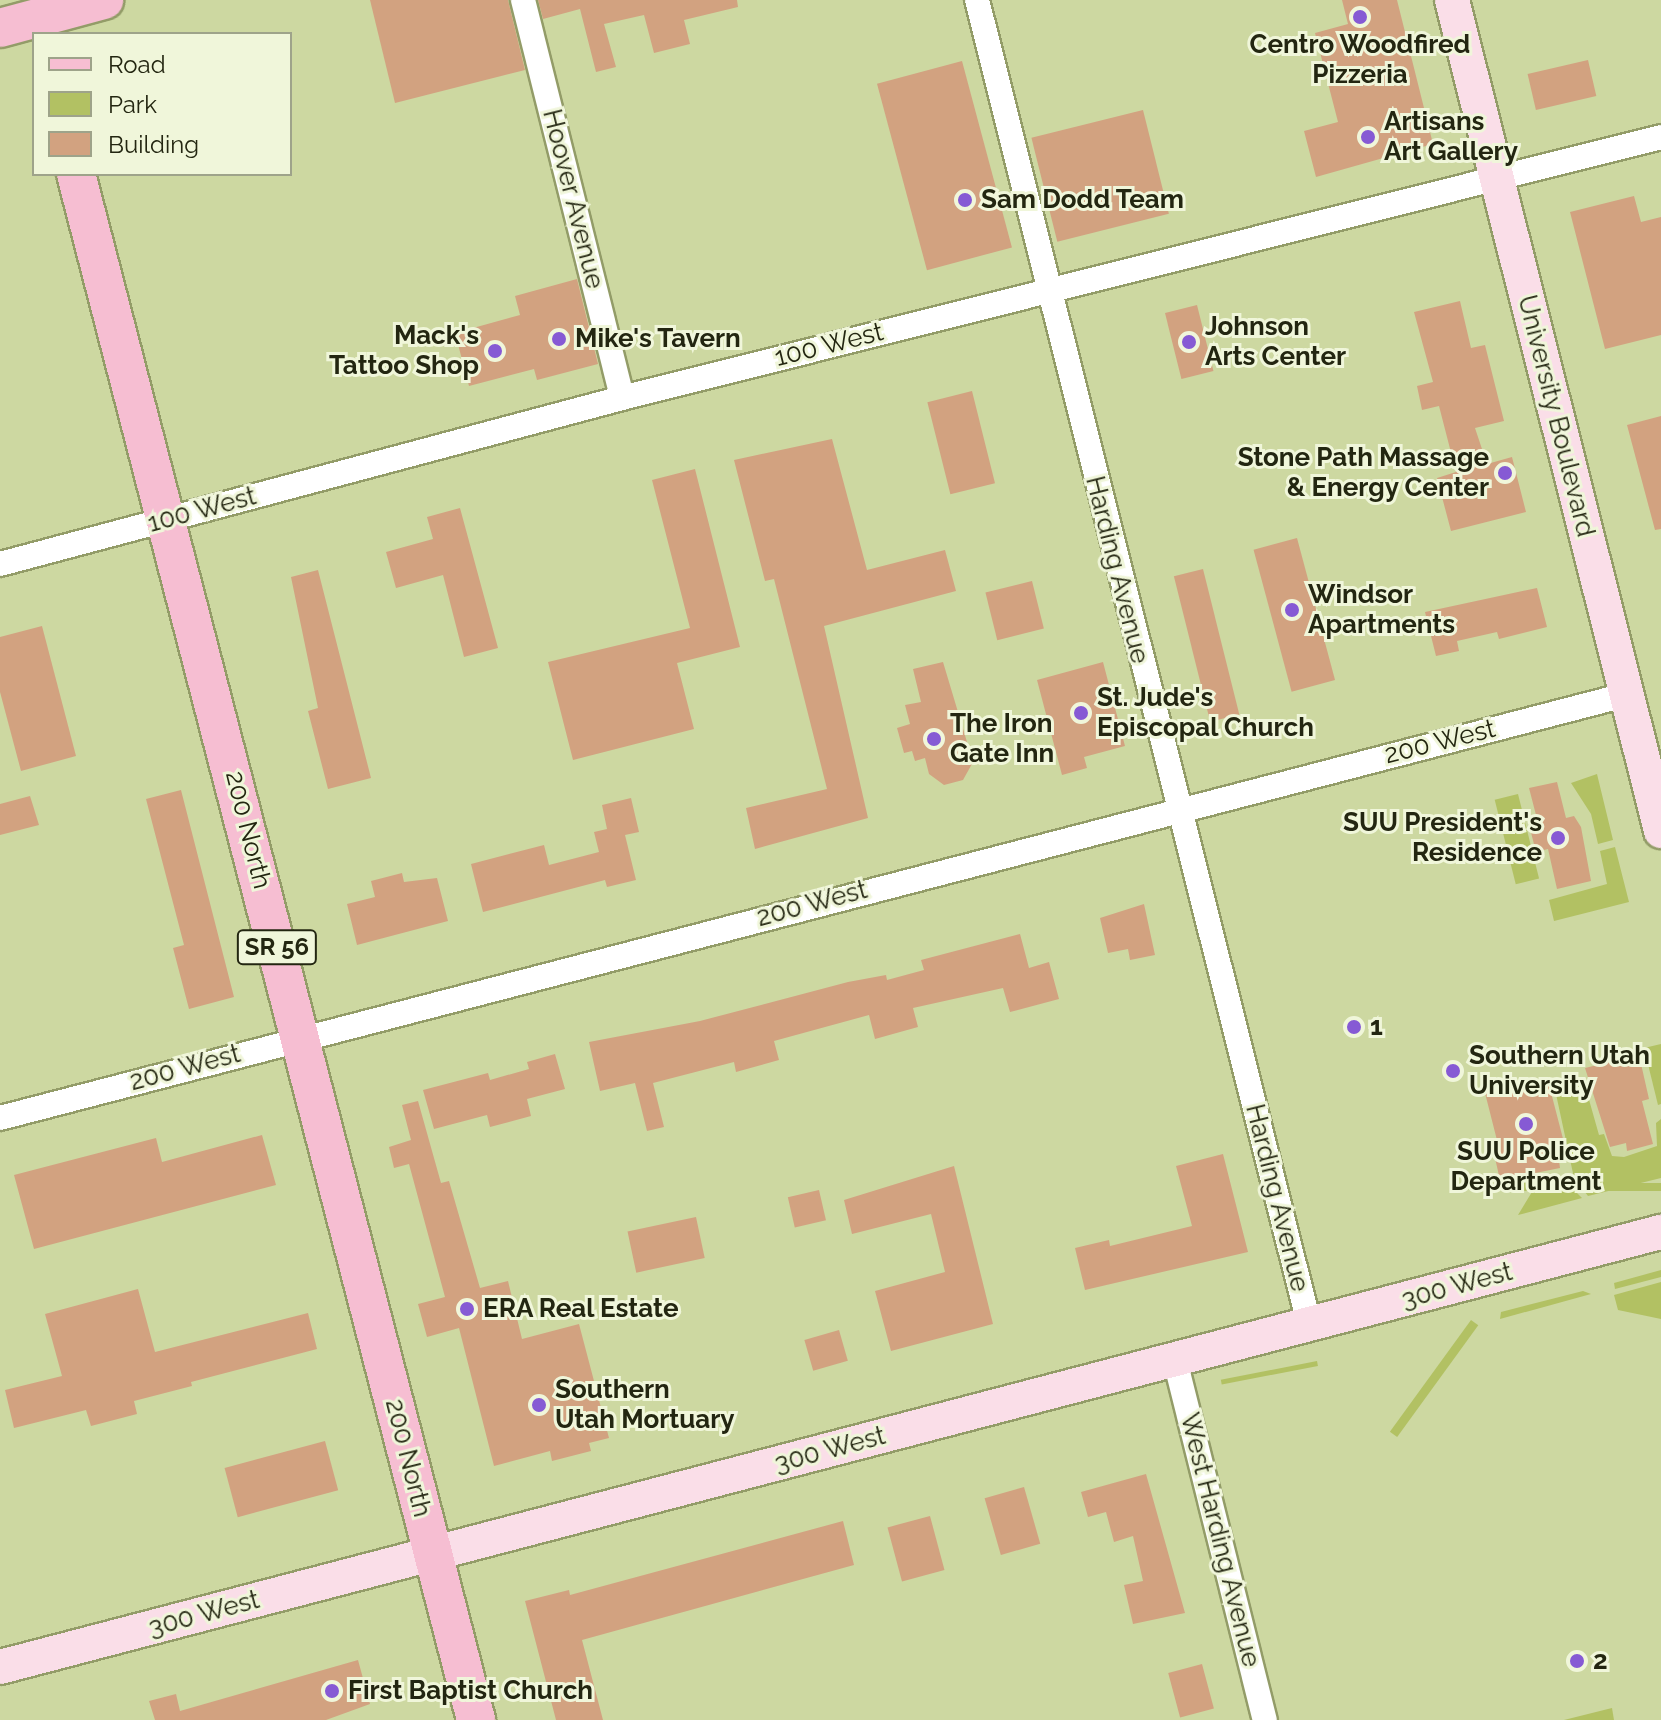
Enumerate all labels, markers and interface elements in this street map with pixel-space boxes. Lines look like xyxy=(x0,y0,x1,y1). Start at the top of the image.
marker: Centro Woodfired Pizzeria xyxy=(1351,8,1369,26)
place label: Centro Woodfired Pizzeria xyxy=(1249,29,1471,90)
legend xyxy=(32,32,292,176)
text: Road xyxy=(108,50,166,79)
text: Park xyxy=(108,90,157,119)
street label: Hoover Avenue xyxy=(535,105,611,293)
place label: Artisans Art Gallery xyxy=(1384,106,1518,168)
marker: Artisans Art Gallery xyxy=(1359,128,1377,146)
text: Building xyxy=(108,130,199,159)
place label: Sam Dodd Team xyxy=(981,184,1185,216)
marker: Sam Dodd Team xyxy=(956,191,974,209)
street label: University Boulevard xyxy=(1511,292,1601,540)
place label: Johnson Arts Center xyxy=(1205,311,1346,372)
street label: 100 West xyxy=(771,316,887,374)
place label: Mack's Tattoo Shop xyxy=(329,320,479,382)
place label: Mike's Tavern xyxy=(575,323,742,355)
marker: Mike's Tavern xyxy=(550,330,568,348)
marker: Johnson Arts Center xyxy=(1180,333,1198,351)
marker: Mack's Tattoo Shop xyxy=(486,342,504,360)
place label: Stone Path Massage & Energy Center xyxy=(1238,442,1489,504)
marker: Stone Path Massage & Energy Center xyxy=(1496,464,1514,482)
street label: Harding Avenue xyxy=(1079,473,1155,667)
street label: 100 West xyxy=(144,480,260,540)
place label: Windsor Apartments xyxy=(1308,579,1455,640)
marker: Windsor Apartments xyxy=(1283,601,1301,619)
place label: St. Jude's Episcopal Church xyxy=(1097,682,1315,744)
marker: St. Jude's Episcopal Church xyxy=(1072,704,1090,722)
place label: The Iron Gate Inn xyxy=(950,708,1054,770)
street label: 200 West xyxy=(1381,713,1499,771)
marker: The Iron Gate Inn xyxy=(925,730,943,748)
street label: 200 North xyxy=(218,768,278,892)
place label: SUU President's Residence xyxy=(1343,807,1542,868)
marker: SUU President's Residence xyxy=(1549,829,1567,847)
street label: 200 West xyxy=(753,874,871,934)
road number: SR 56 xyxy=(235,927,319,967)
place label: 1 xyxy=(1370,1011,1383,1043)
marker: 1 xyxy=(1345,1018,1363,1036)
street label: 200 West xyxy=(126,1038,244,1098)
place label: Southern Utah University xyxy=(1469,1040,1650,1102)
marker: Southern Utah University xyxy=(1444,1062,1462,1080)
street label: Harding Avenue xyxy=(1239,1101,1315,1295)
marker: SUU Police Department xyxy=(1517,1115,1535,1133)
place label: SUU Police Department xyxy=(1450,1136,1602,1198)
street label: 300 West xyxy=(1398,1256,1516,1316)
place label: ERA Real Estate xyxy=(483,1293,680,1325)
marker: ERA Real Estate xyxy=(458,1300,476,1318)
place label: Southern Utah Mortuary xyxy=(555,1374,735,1436)
street label: 200 North xyxy=(378,1396,438,1520)
marker: Southern Utah Mortuary xyxy=(530,1396,548,1414)
street label: West Harding Avenue xyxy=(1173,1409,1267,1671)
street label: 300 West xyxy=(771,1420,889,1480)
street label: 300 West xyxy=(145,1584,263,1644)
place label: 2 xyxy=(1593,1645,1608,1677)
marker: 2 xyxy=(1568,1652,1586,1670)
place label: First Baptist Church xyxy=(348,1675,593,1707)
marker: First Baptist Church xyxy=(323,1682,341,1700)

